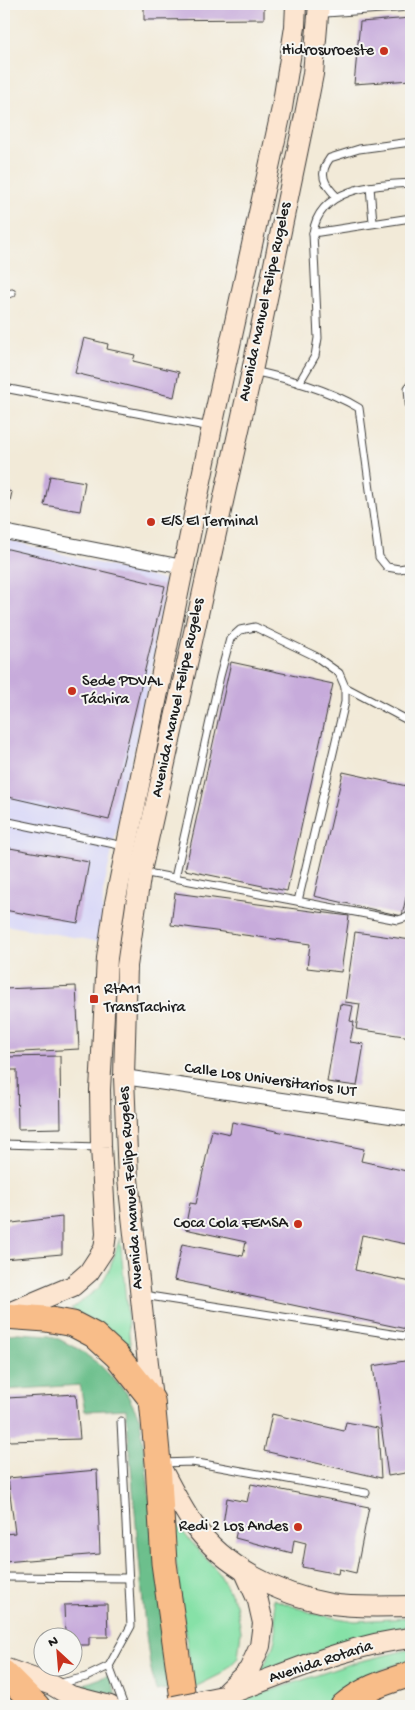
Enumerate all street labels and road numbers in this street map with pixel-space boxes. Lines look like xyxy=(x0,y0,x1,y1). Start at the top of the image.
street label: Avenida Manuel Felipe Rugeles xyxy=(236,200,297,403)
street label: Avenida Manuel Felipe Rugeles xyxy=(149,596,210,799)
street label: Calle Los Universitarios IUT xyxy=(183,1060,358,1103)
street label: Avenida Manuel Felipe Rugeles xyxy=(115,1085,149,1290)
street label: Avenida Rotaria xyxy=(267,1637,376,1689)

